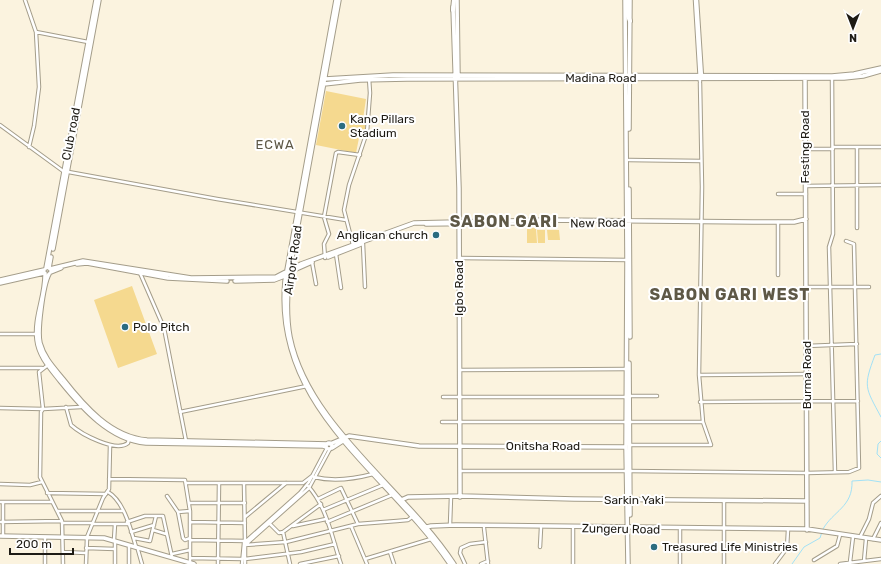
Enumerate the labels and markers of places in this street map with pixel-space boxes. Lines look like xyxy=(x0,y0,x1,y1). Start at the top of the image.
place label: Kano Pillars Stadium xyxy=(350,112,415,140)
marker: Kano Pillars Stadium xyxy=(337,121,347,131)
place label: Anglican church xyxy=(337,228,428,242)
marker: Anglican church xyxy=(431,230,441,240)
place label: Polo Pitch xyxy=(133,320,190,334)
marker: Polo Pitch xyxy=(120,322,130,332)
place label: Treasured Life Ministries xyxy=(662,540,798,554)
marker: Treasured Life Ministries xyxy=(649,542,659,552)

